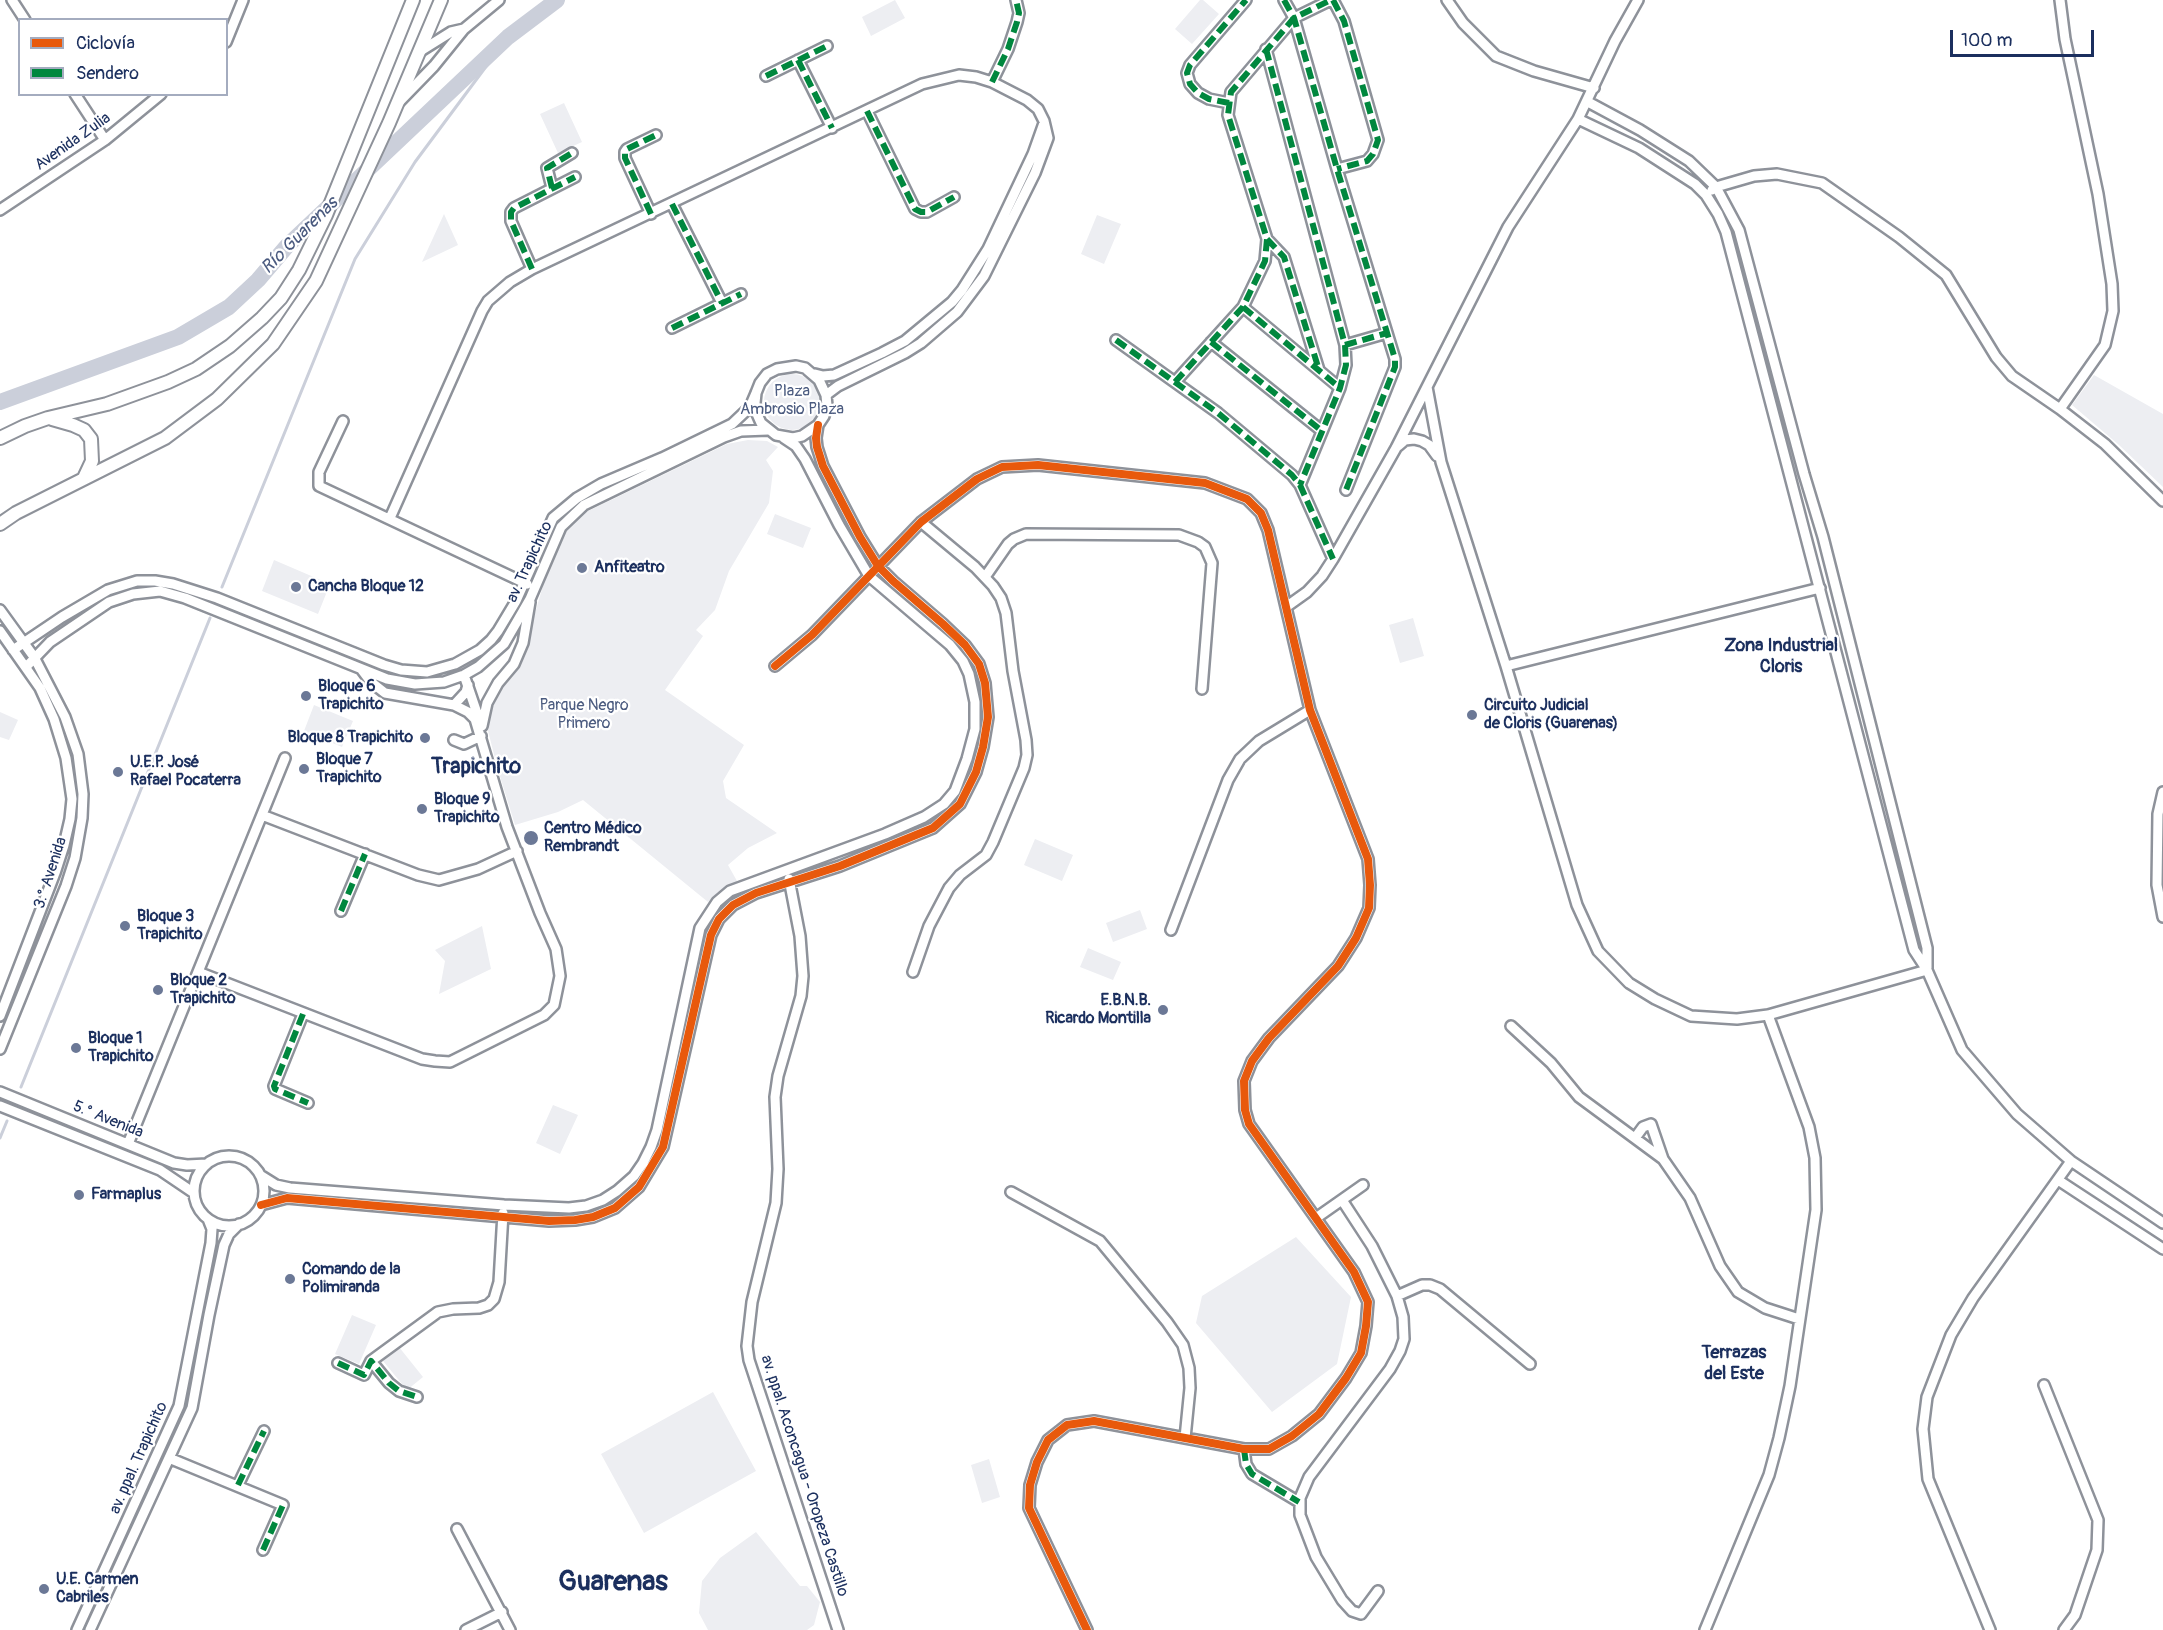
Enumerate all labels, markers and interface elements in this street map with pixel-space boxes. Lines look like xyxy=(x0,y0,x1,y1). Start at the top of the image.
legend xyxy=(18,18,228,96)
scale bar xyxy=(1953,18,2097,56)
text: 100 m xyxy=(1961,29,2013,52)
text: Ciclovía xyxy=(76,32,135,55)
text: Sendero xyxy=(76,62,139,85)
street label: Avenida Zulia xyxy=(31,109,115,175)
water label: Río Guarenas xyxy=(257,193,343,279)
park label: Plaza Ambrosio Plaza xyxy=(740,382,844,420)
street label: av. Trapichito xyxy=(503,518,557,606)
place label: Anfiteatro xyxy=(594,558,665,578)
marker: Anfiteatro xyxy=(575,561,589,575)
place label: Cancha Bloque 12 xyxy=(308,577,424,597)
marker: Cancha Bloque 12 xyxy=(289,580,303,594)
district label: Zona Industrial Cloris xyxy=(1724,635,1838,678)
place label: Bloque 6 Trapichito xyxy=(318,677,384,715)
marker: Bloque 6 Trapichito xyxy=(299,689,313,703)
park label: Parque Negro Primero xyxy=(540,696,628,734)
place label: Circuito Judicial de Cloris (Guarenas) xyxy=(1484,696,1618,734)
marker: Circuito Judicial de Cloris (Guarenas) xyxy=(1465,708,1479,722)
place label: Bloque 8 Trapichito xyxy=(287,728,413,748)
marker: Bloque 8 Trapichito xyxy=(418,731,432,745)
place label: Bloque 7 Trapichito xyxy=(316,750,382,788)
place label: U.E.P. José Rafael Pocaterra xyxy=(130,753,241,791)
district label: Trapichito xyxy=(431,754,521,780)
marker: Bloque 7 Trapichito xyxy=(297,762,311,776)
marker: U.E.P. José Rafael Pocaterra xyxy=(111,765,125,779)
place label: Bloque 9 Trapichito xyxy=(434,790,500,828)
marker: Bloque 9 Trapichito xyxy=(415,802,429,816)
place label: Centro Médico Rembrandt xyxy=(544,819,642,857)
marker: Centro Médico Rembrandt xyxy=(522,829,540,847)
street label: 3.° Avenida xyxy=(30,835,72,911)
place label: Bloque 3 Trapichito xyxy=(137,907,203,945)
marker: Bloque 3 Trapichito xyxy=(118,919,132,933)
place label: Bloque 2 Trapichito xyxy=(170,971,236,1009)
marker: Bloque 2 Trapichito xyxy=(151,983,165,997)
place label: E.B.N.B. Ricardo Montilla xyxy=(1045,991,1151,1029)
marker: E.B.N.B. Ricardo Montilla xyxy=(1156,1003,1170,1017)
place label: Bloque 1 Trapichito xyxy=(88,1029,154,1067)
marker: Bloque 1 Trapichito xyxy=(69,1041,83,1055)
street label: 5.° Avenida xyxy=(70,1097,146,1143)
place label: Farmaplus xyxy=(91,1185,161,1205)
marker: Farmaplus xyxy=(72,1188,86,1202)
place label: Comando de la Polimiranda xyxy=(302,1260,400,1298)
marker: Comando de la Polimiranda xyxy=(283,1272,297,1286)
district label: Terrazas del Este xyxy=(1702,1342,1766,1384)
street label: av. ppal. Aconcagua - Oropeza Castillo xyxy=(756,1353,852,1599)
street label: av. ppal. Trapichito xyxy=(106,1399,172,1517)
district label: Guarenas xyxy=(558,1566,668,1600)
place label: U.E. Carmen Cabriles xyxy=(56,1570,138,1608)
marker: U.E. Carmen Cabriles xyxy=(37,1582,51,1596)

